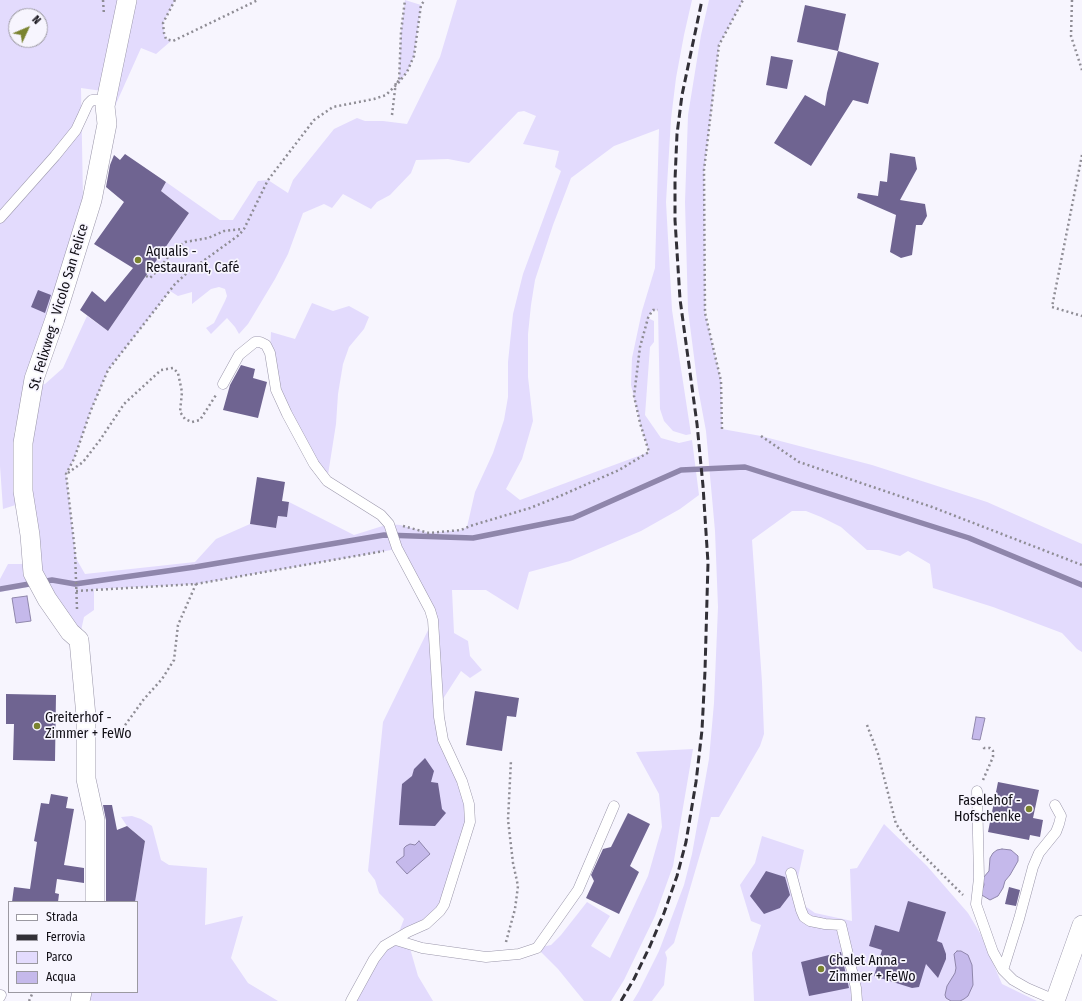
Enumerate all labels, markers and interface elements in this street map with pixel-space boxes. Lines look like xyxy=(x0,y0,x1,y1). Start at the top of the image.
north arrow xyxy=(8,8,48,48)
text: N xyxy=(29,13,43,27)
street label: St. Felixweg - Vicolo San Felice xyxy=(26,222,92,392)
place label: Aqualis - Restaurant, Café xyxy=(146,244,239,276)
marker: Aqualis - Restaurant, Café xyxy=(133,255,143,265)
place label: Greiterhof - Zimmer + FeWo xyxy=(45,710,132,742)
marker: Greiterhof - Zimmer + FeWo xyxy=(32,721,42,731)
place label: Faselehof - Hofschenke xyxy=(954,793,1021,826)
marker: Faselehof - Hofschenke xyxy=(1024,804,1034,814)
legend xyxy=(8,901,138,993)
text: Strada xyxy=(46,910,78,924)
text: Ferrovia xyxy=(46,930,85,944)
text: Parco xyxy=(46,950,73,964)
place label: Chalet Anna - Zimmer + FeWo xyxy=(829,953,916,986)
marker: Chalet Anna - Zimmer + FeWo xyxy=(816,964,826,974)
text: Acqua xyxy=(46,970,76,984)

